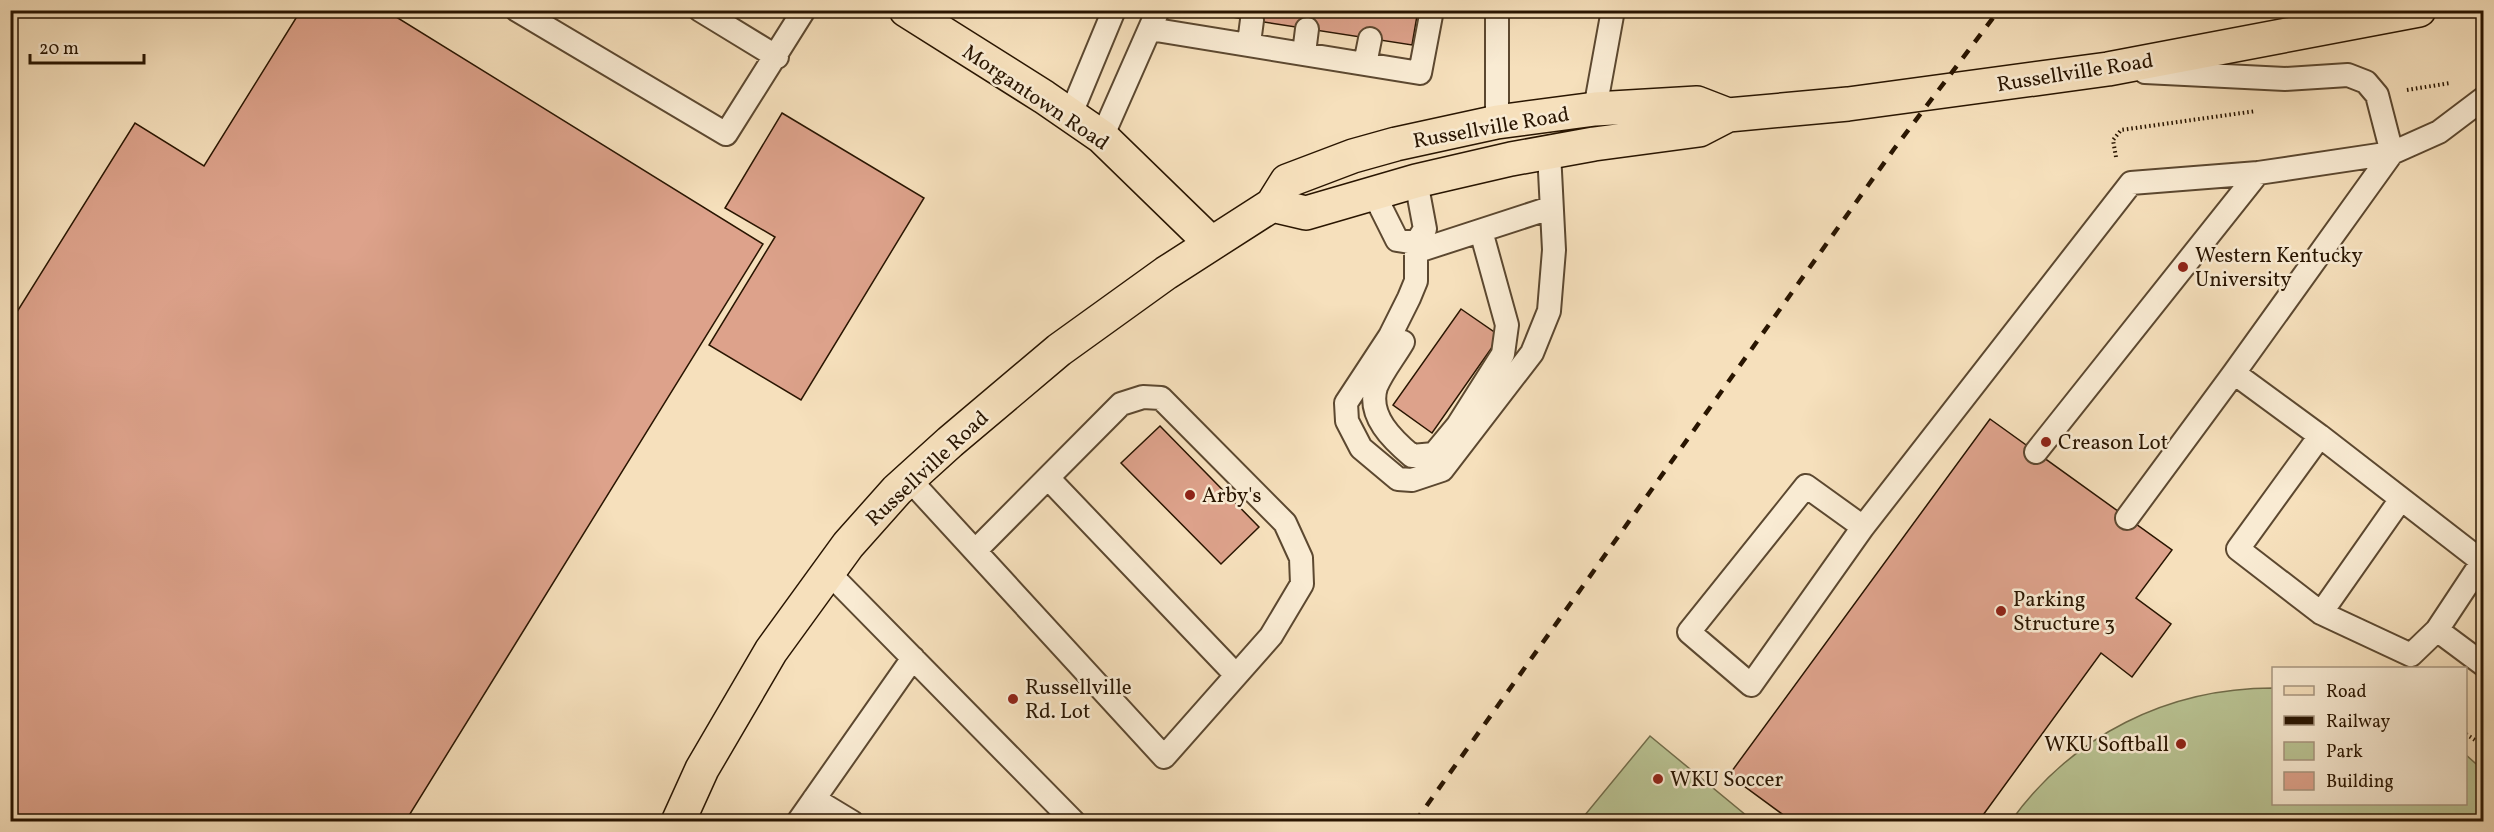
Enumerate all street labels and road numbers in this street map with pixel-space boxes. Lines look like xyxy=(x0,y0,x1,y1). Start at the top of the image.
street label: Morgantown Road xyxy=(956,38,1114,158)
street label: Russellville Road xyxy=(1995,47,2156,100)
street label: Russellville Road xyxy=(1411,100,1572,156)
street label: Russellville Road xyxy=(860,405,996,534)

